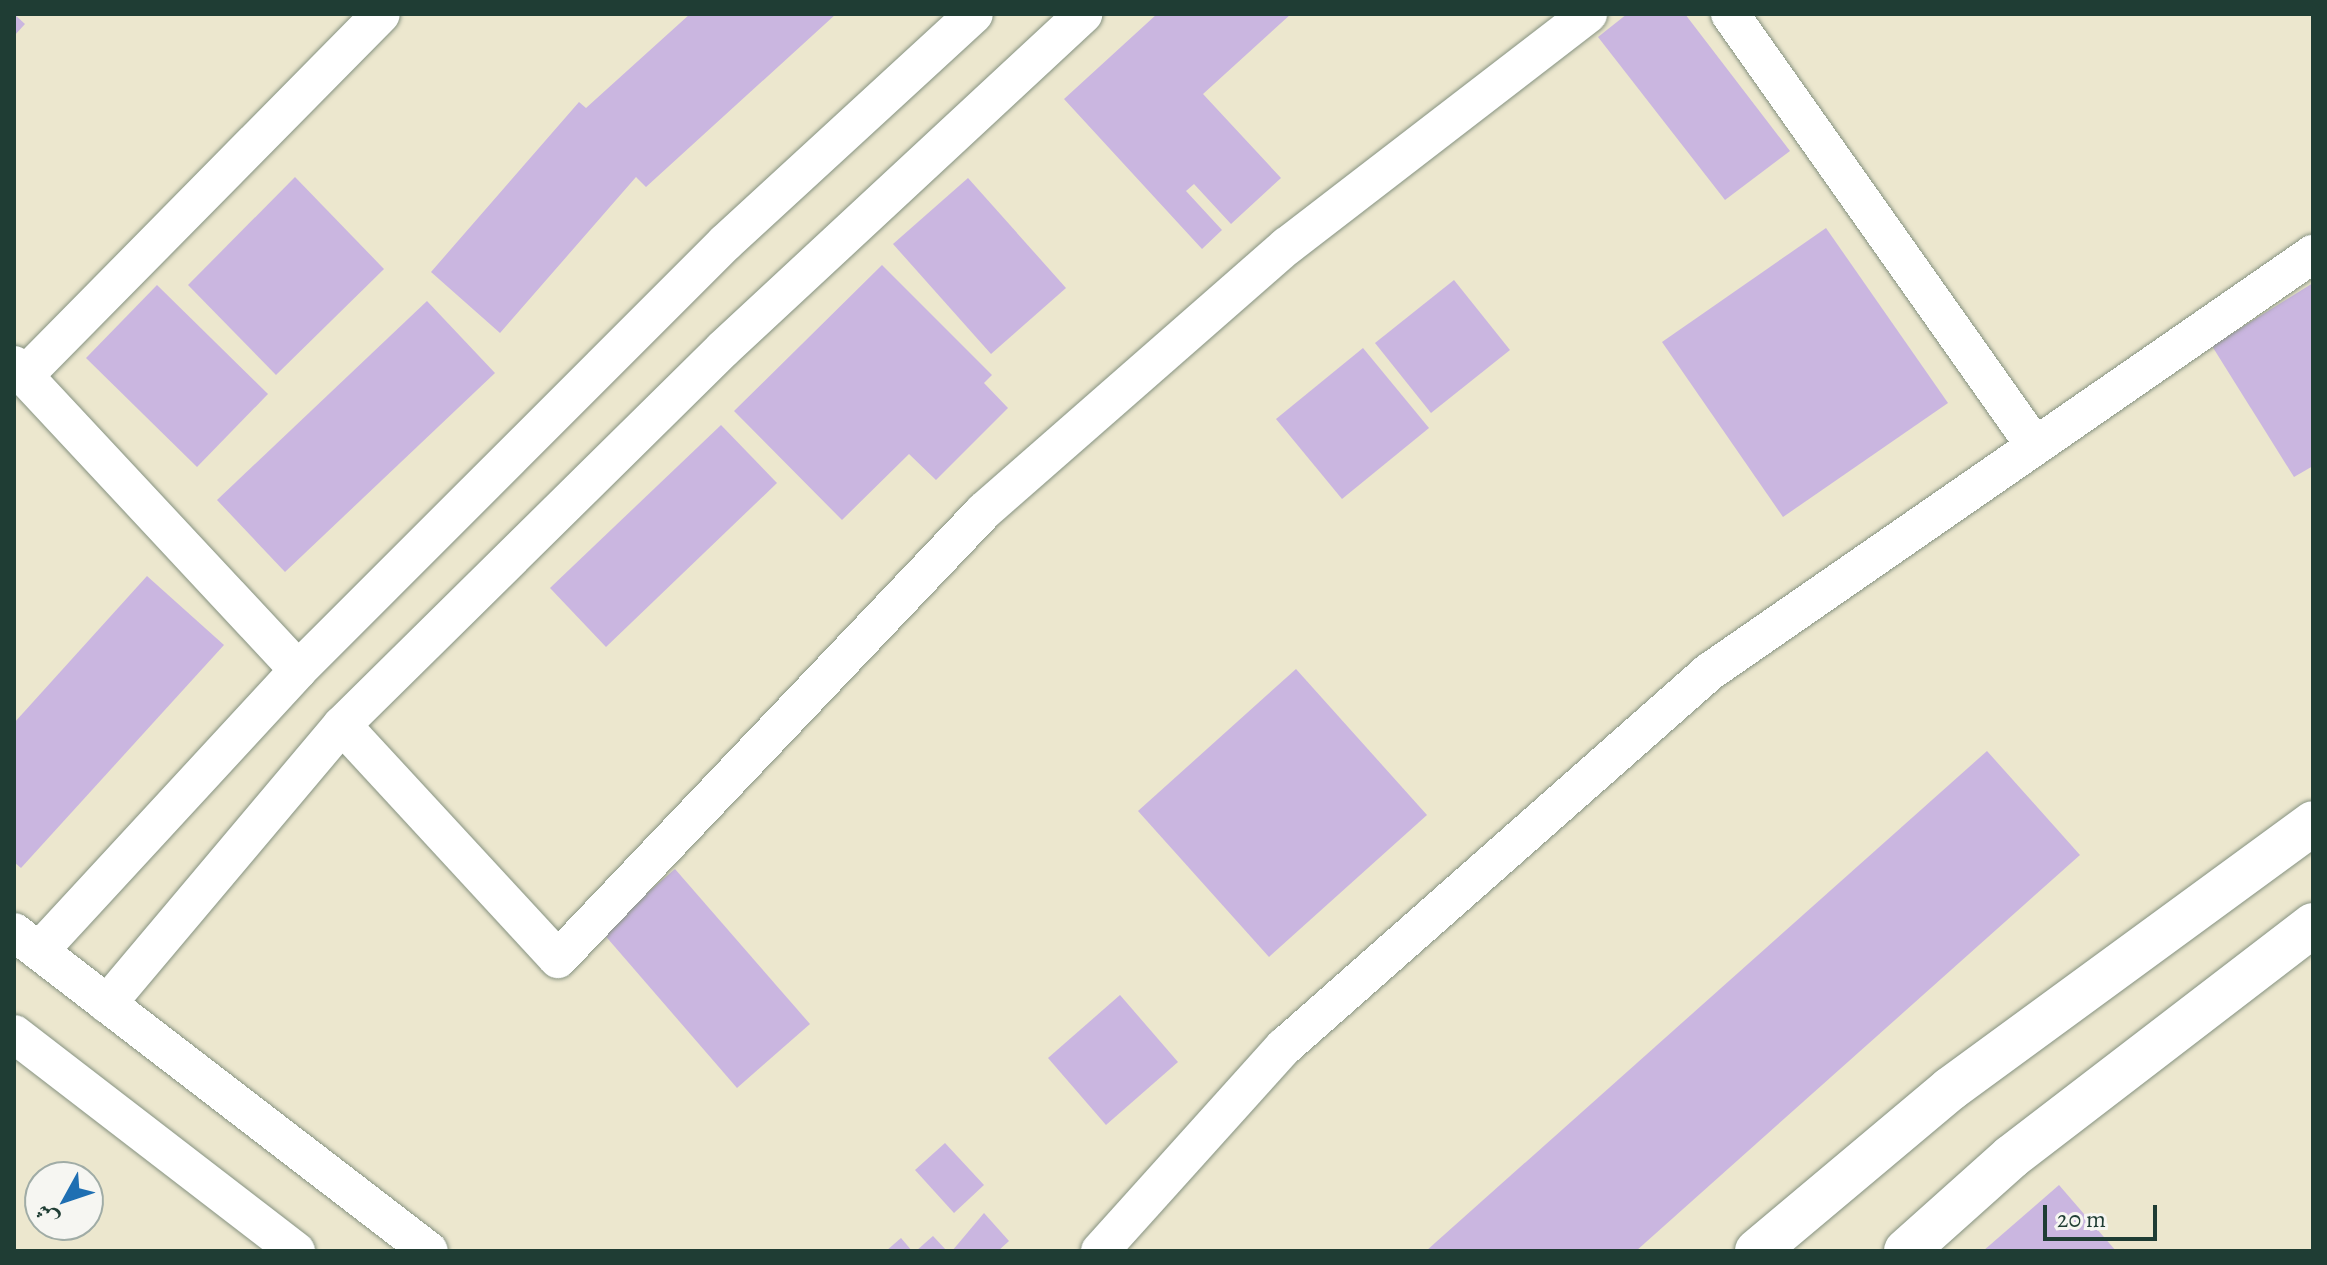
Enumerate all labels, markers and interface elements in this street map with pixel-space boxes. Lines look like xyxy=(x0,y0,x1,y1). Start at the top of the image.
north arrow xyxy=(24,1161,104,1241)
scale bar xyxy=(2047,1189,2161,1239)
text: ش xyxy=(29,1197,66,1233)
text: 20 m xyxy=(2057,1203,2106,1235)

